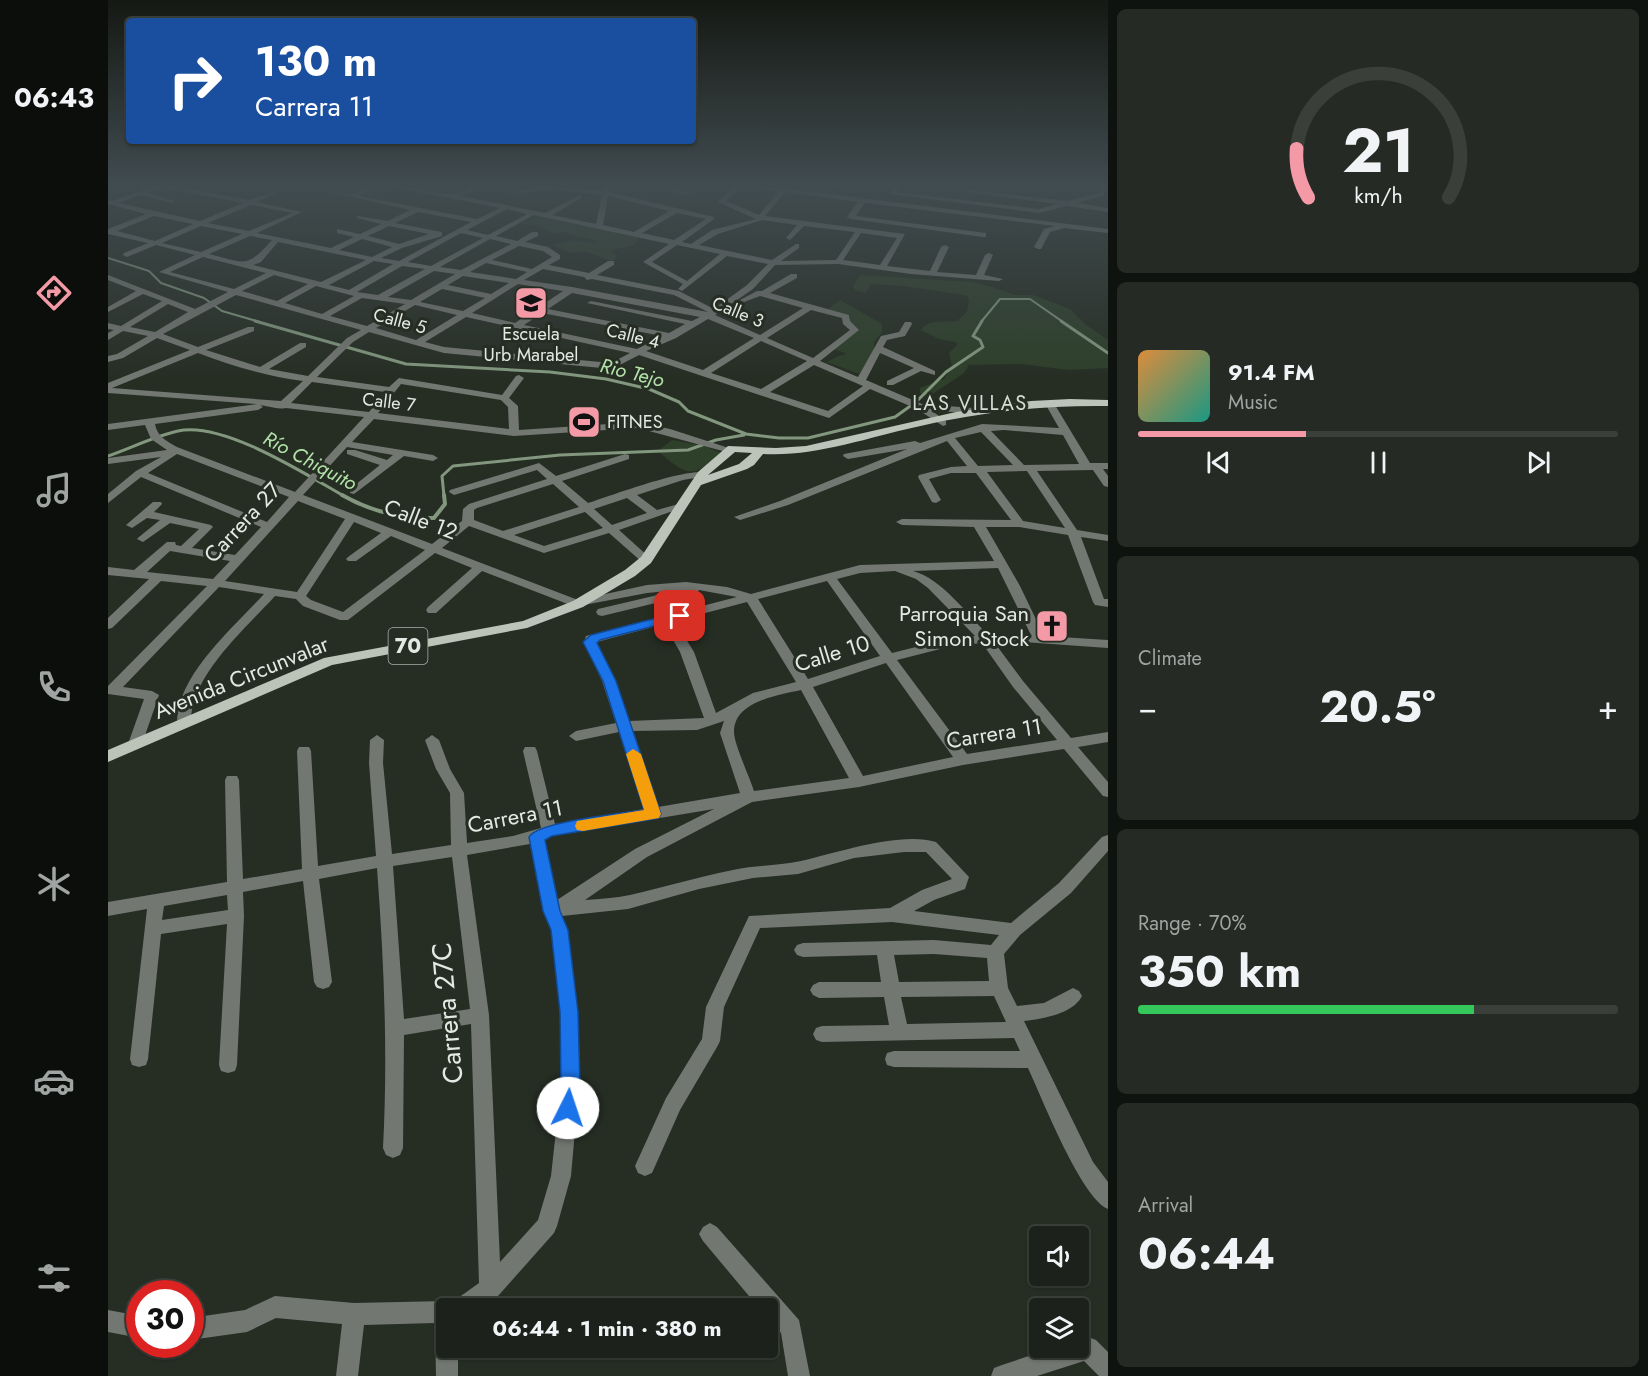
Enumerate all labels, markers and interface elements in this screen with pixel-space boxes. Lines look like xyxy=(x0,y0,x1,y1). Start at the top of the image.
text: 130 m xyxy=(255,31,377,92)
icon: right xyxy=(156,42,234,120)
text: 06:43 xyxy=(14,78,94,117)
text: Carrera 11 xyxy=(255,87,373,126)
text: 21 xyxy=(1342,105,1414,195)
text: km/h xyxy=(1354,181,1402,212)
icon: directions xyxy=(33,272,75,314)
school or university icon: Escuela Urb Marabel xyxy=(513,285,549,321)
street label: Calle 3 xyxy=(708,290,768,334)
street label: Calle 5 xyxy=(371,301,429,341)
street label: Calle 4 xyxy=(603,317,663,355)
place label: Escuela Urb Marabel xyxy=(484,321,578,368)
water label: Rio Tejo xyxy=(597,351,667,395)
text: 91.4 FM xyxy=(1228,356,1315,388)
street label: Calle 7 xyxy=(361,386,418,418)
text: Music xyxy=(1228,388,1278,417)
district label: LAS VILLAS xyxy=(912,389,1028,418)
sports icon: FITNES xyxy=(566,404,602,440)
place label: FITNES xyxy=(607,409,663,435)
water label: Río Chiquito xyxy=(258,424,362,498)
icon: previous xyxy=(1202,446,1235,479)
icon: pause xyxy=(1362,446,1395,479)
icon: next xyxy=(1522,446,1555,479)
icon: music xyxy=(33,469,75,511)
street label: Carrera 27 xyxy=(196,474,288,570)
street label: Calle 12 xyxy=(380,490,462,548)
pin xyxy=(654,590,705,641)
place label: Parroquia San Simon Stock xyxy=(899,597,1029,654)
icon: arrive xyxy=(663,599,696,632)
church icon: Parroquia San Simon Stock xyxy=(1034,608,1070,644)
street label: Calle 10 xyxy=(791,626,873,680)
street label: Avenida Circunvalar xyxy=(149,627,334,727)
road number: 70 xyxy=(388,628,428,664)
text: Climate xyxy=(1138,644,1202,673)
icon: phone xyxy=(33,666,75,708)
text: 20.5° xyxy=(1319,674,1436,739)
text: − xyxy=(1138,684,1157,731)
text: + xyxy=(1598,684,1618,731)
street label: Carrera 11 xyxy=(944,710,1044,756)
street label: Carrera 11 xyxy=(465,791,565,841)
icon: climate xyxy=(33,863,75,905)
text: Range · 70% xyxy=(1138,909,1247,938)
text: 350 km xyxy=(1138,939,1301,1004)
street label: Carrera 27C xyxy=(421,941,473,1085)
icon: car xyxy=(33,1060,75,1102)
position arrow xyxy=(536,1076,600,1140)
text: Arrival xyxy=(1138,1191,1193,1220)
text: 06:44 xyxy=(1138,1221,1275,1286)
map controls xyxy=(1029,1226,1089,1358)
button: sound xyxy=(1029,1226,1089,1286)
icon: filters xyxy=(33,1257,75,1299)
speed limit sign: 30 xyxy=(126,1280,204,1358)
button: layers xyxy=(1029,1298,1089,1358)
text: 06:44 · 1 min · 380 m xyxy=(493,1312,721,1344)

